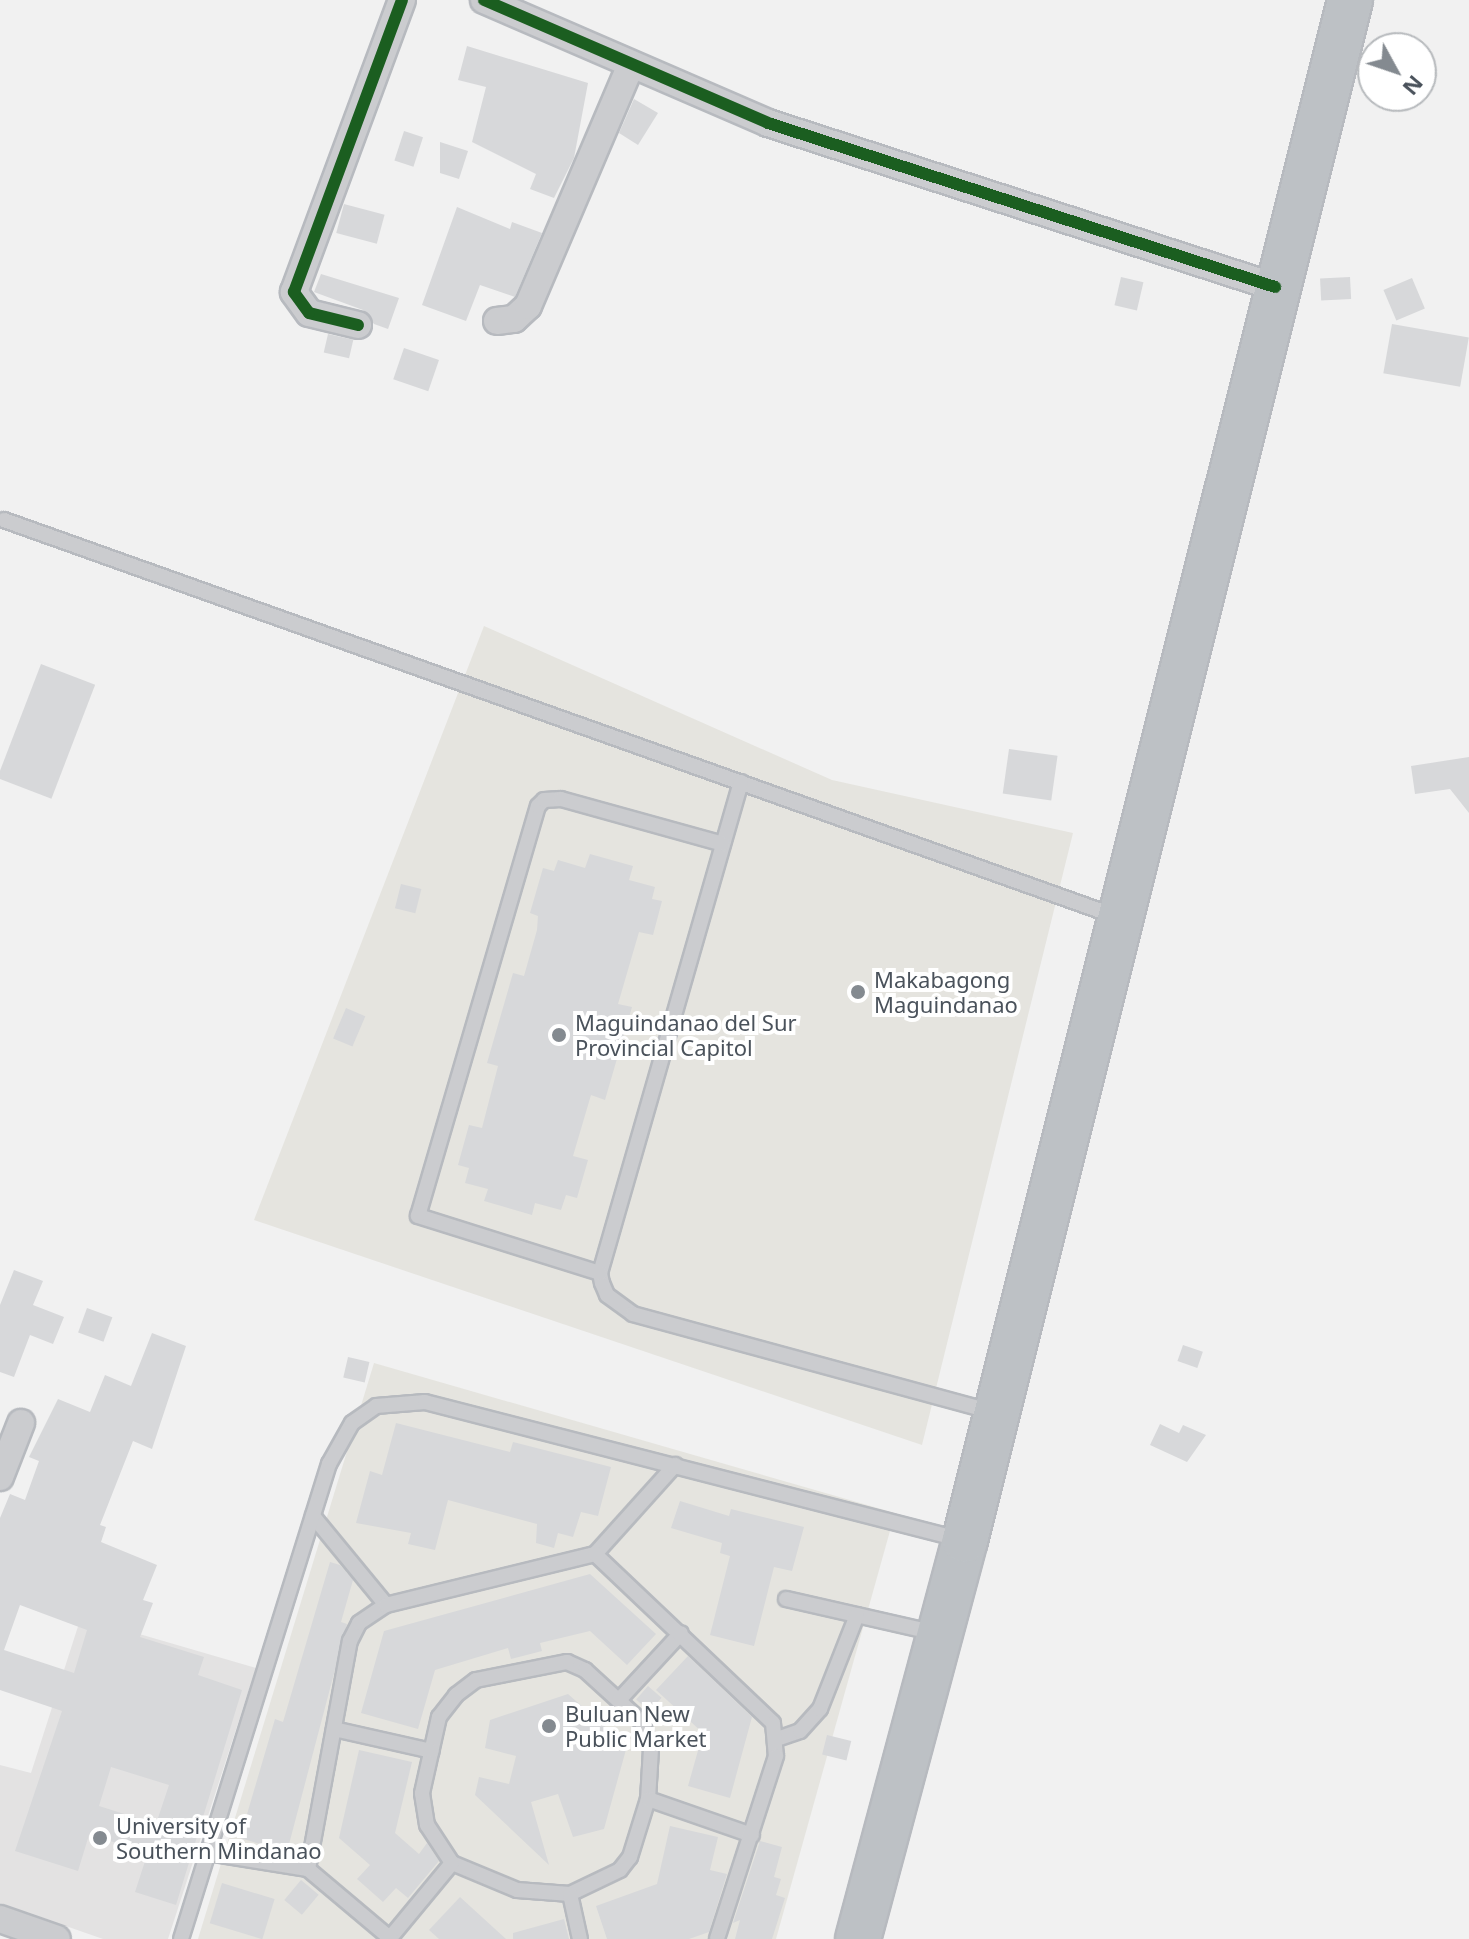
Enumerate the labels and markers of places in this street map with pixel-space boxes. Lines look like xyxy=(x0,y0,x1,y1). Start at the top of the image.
place label: Makabagong Maguindanao xyxy=(874,966,1018,1018)
marker: Makabagong Maguindanao xyxy=(849,983,867,1001)
place label: Maguindanao del Sur Provincial Capitol xyxy=(575,1009,797,1060)
marker: Maguindanao del Sur Provincial Capitol xyxy=(550,1026,568,1044)
place label: Buluan New Public Market xyxy=(565,1700,707,1752)
marker: Buluan New Public Market xyxy=(540,1717,558,1735)
place label: University of Southern Mindanao xyxy=(116,1812,322,1864)
marker: University of Southern Mindanao xyxy=(91,1829,109,1847)

